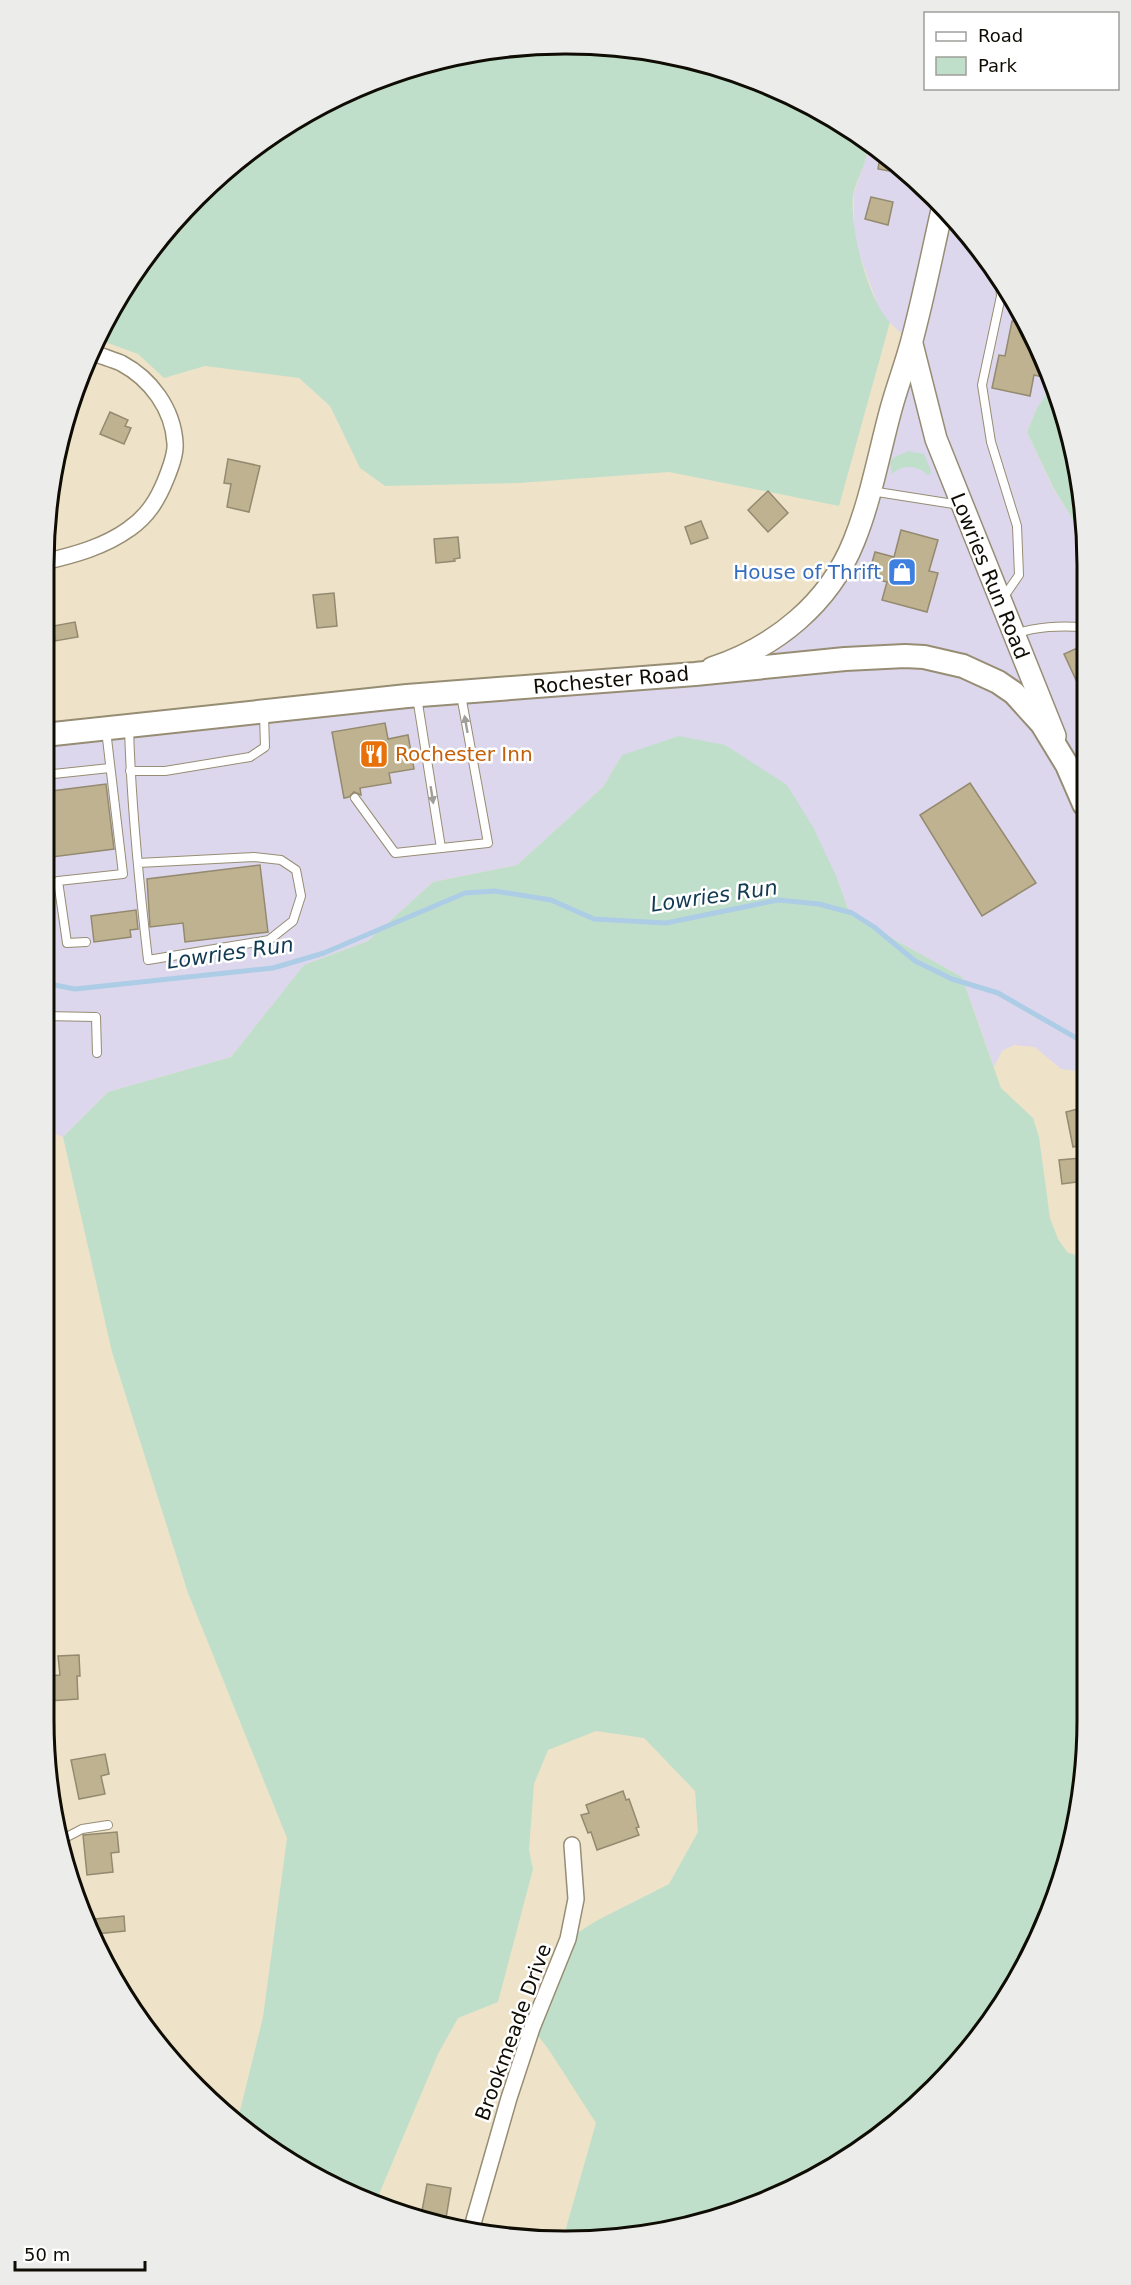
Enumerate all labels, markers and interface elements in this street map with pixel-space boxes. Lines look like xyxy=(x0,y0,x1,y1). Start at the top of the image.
legend xyxy=(924,12,1119,90)
text: Road xyxy=(978,25,1023,46)
text: Park xyxy=(978,55,1017,76)
street label: Lowries Run Road xyxy=(946,489,1034,663)
shop icon: House of Thrift xyxy=(886,556,918,588)
place label: House of Thrift xyxy=(733,560,881,584)
street label: Rochester Road xyxy=(532,661,690,699)
one-way arrow xyxy=(462,714,471,733)
restaurant icon: Rochester Inn xyxy=(358,738,390,770)
place label: Rochester Inn xyxy=(395,742,533,766)
one-way arrow xyxy=(428,786,437,805)
water label: Lowries Run xyxy=(649,875,779,917)
water label: Lowries Run xyxy=(165,932,295,974)
street label: Brookmeade Drive xyxy=(470,1940,556,2124)
scale bar xyxy=(15,2234,146,2272)
text: 50 m xyxy=(24,2244,70,2265)

